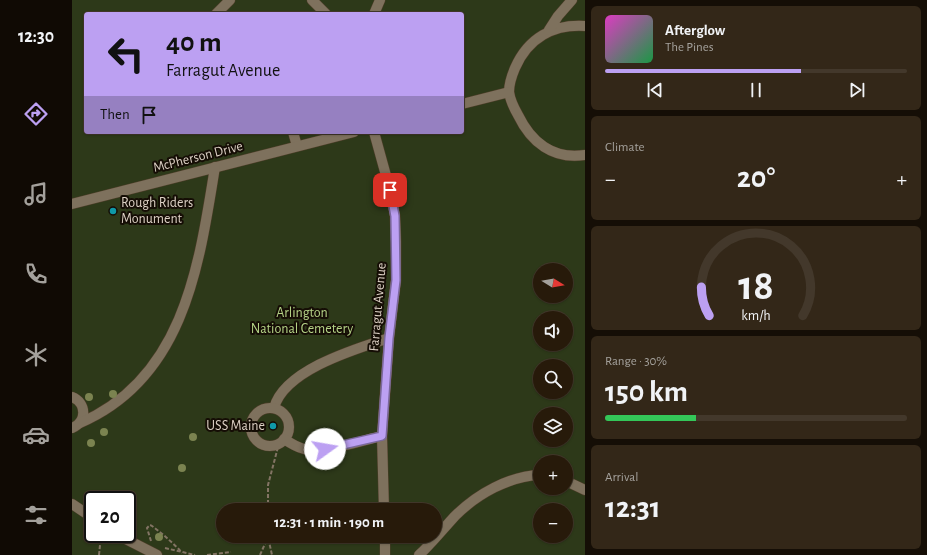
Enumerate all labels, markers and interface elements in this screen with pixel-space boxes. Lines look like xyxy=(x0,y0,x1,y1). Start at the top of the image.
text: Afterglow xyxy=(665,23,725,38)
text: 12:30 xyxy=(18,28,54,46)
icon: left xyxy=(100,28,152,80)
text: 40 m xyxy=(166,29,222,57)
text: The Pines xyxy=(665,41,714,54)
text: Farragut Avenue xyxy=(166,62,280,80)
icon: previous xyxy=(644,79,666,101)
icon: pause xyxy=(745,79,767,101)
icon: next xyxy=(846,79,868,101)
icon: directions xyxy=(22,100,50,128)
icon: arrive xyxy=(138,104,160,126)
text: Then xyxy=(100,107,130,122)
street label: McPherson Drive xyxy=(152,139,244,175)
text: Climate xyxy=(605,141,644,154)
text: 20° xyxy=(737,163,775,193)
text: − xyxy=(605,168,616,190)
text: + xyxy=(896,168,907,190)
pin xyxy=(373,173,407,207)
icon: arrive xyxy=(379,179,401,201)
icon: music xyxy=(22,180,50,208)
place label: Rough Riders Monument xyxy=(121,196,193,226)
marker: Rough Riders Monument xyxy=(108,206,118,216)
icon: phone xyxy=(22,260,50,288)
street label: Farragut Avenue xyxy=(367,262,389,352)
north arrow xyxy=(533,263,573,303)
map controls xyxy=(533,263,573,543)
text: 18 xyxy=(738,265,774,306)
park label: Arlington National Cemetery xyxy=(251,306,353,336)
text: km/h xyxy=(741,308,771,322)
button: sound xyxy=(533,311,573,351)
icon: climate xyxy=(22,341,50,369)
text: Range · 30% xyxy=(605,355,667,368)
button: search xyxy=(533,359,573,399)
text: 150 km xyxy=(605,377,688,407)
button: layers xyxy=(533,407,573,447)
place label: USS Maine xyxy=(206,419,265,433)
icon: car xyxy=(22,421,50,449)
marker: USS Maine xyxy=(268,421,278,431)
position arrow xyxy=(304,428,346,470)
button: + xyxy=(533,455,573,495)
text: Arrival xyxy=(605,471,638,484)
speed limit sign: 20 xyxy=(84,491,136,543)
text: 12:31 xyxy=(605,493,661,523)
icon: filters xyxy=(22,501,50,529)
button: − xyxy=(533,503,573,543)
text: 12:31 · 1 min · 190 m xyxy=(274,515,384,530)

